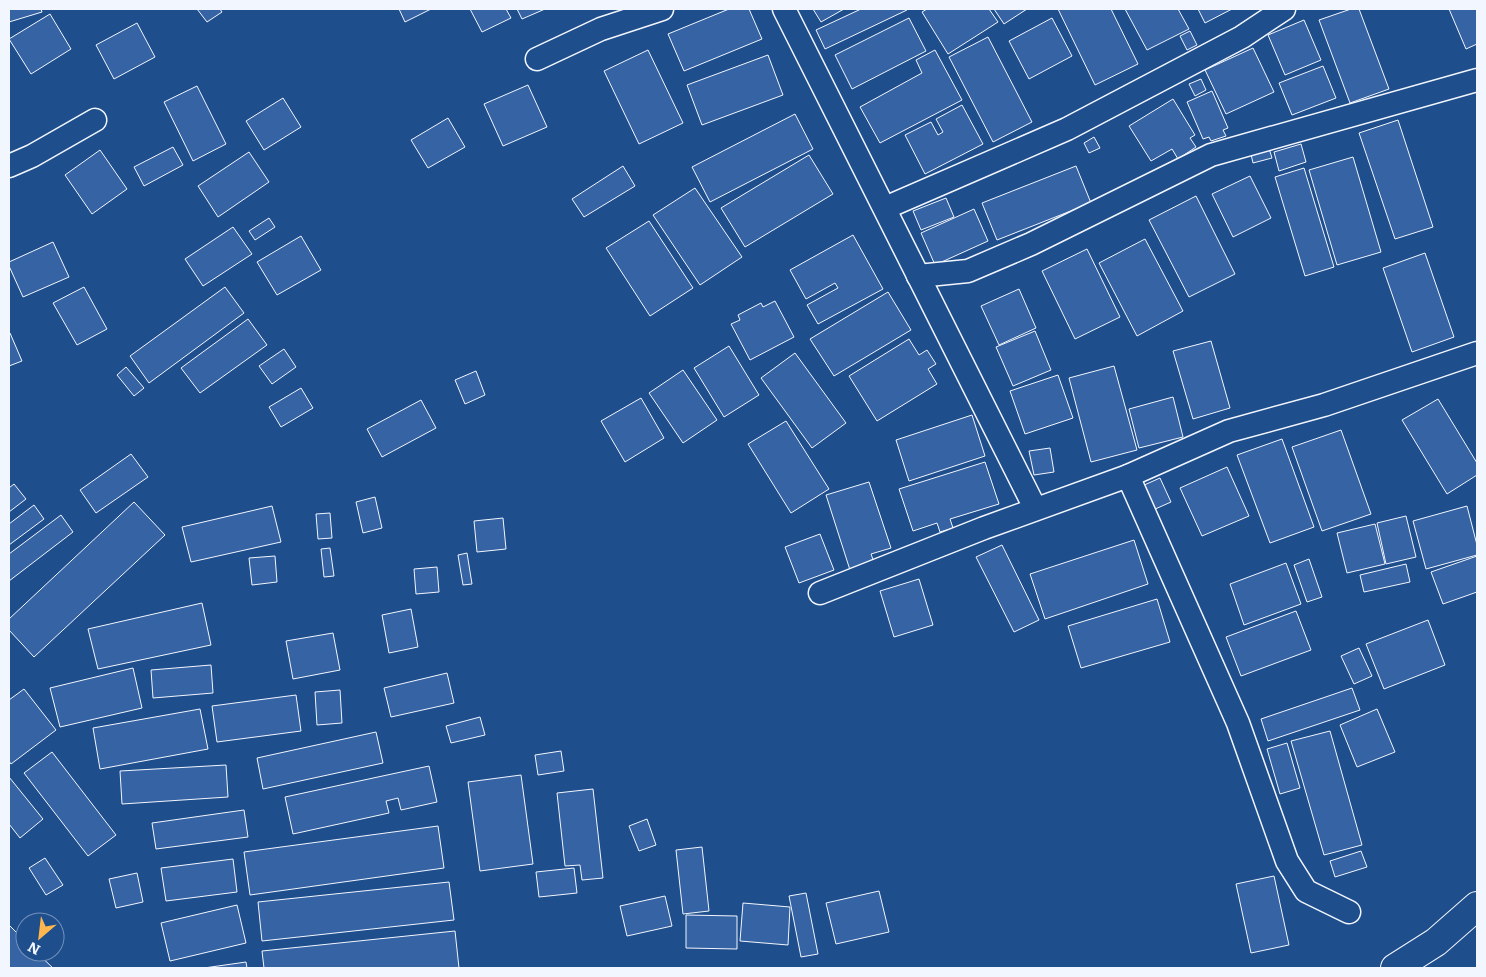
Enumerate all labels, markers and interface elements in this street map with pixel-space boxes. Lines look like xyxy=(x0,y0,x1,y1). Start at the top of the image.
north arrow xyxy=(15,912,65,962)
text: N xyxy=(23,938,43,961)

